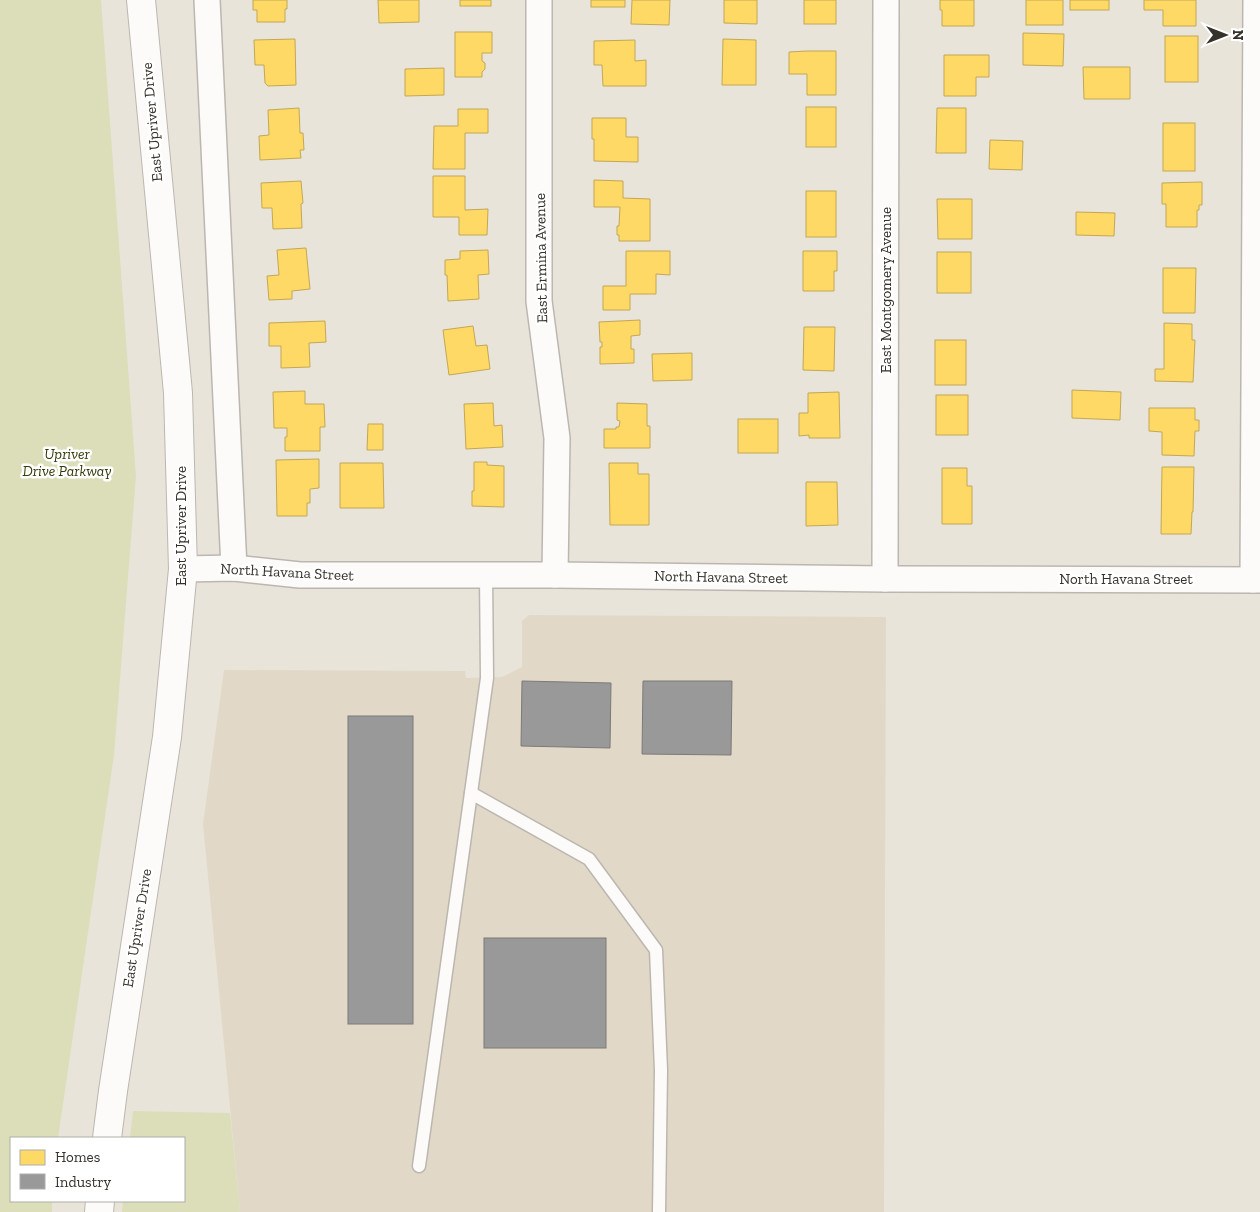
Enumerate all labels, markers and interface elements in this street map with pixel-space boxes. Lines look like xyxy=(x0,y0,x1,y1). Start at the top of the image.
north arrow xyxy=(1200,10,1250,60)
text: N xyxy=(1229,30,1246,41)
street label: East Upriver Drive xyxy=(138,62,166,182)
street label: East Ermina Avenue xyxy=(531,193,551,323)
street label: East Montgomery Avenue xyxy=(877,207,895,373)
park label: Upriver Drive Parkway xyxy=(23,445,111,480)
street label: East Upriver Drive xyxy=(172,466,190,586)
street label: North Havana Street xyxy=(220,560,355,585)
street label: North Havana Street xyxy=(654,567,788,587)
street label: North Havana Street xyxy=(1059,570,1193,588)
street label: East Upriver Drive xyxy=(119,867,155,989)
legend xyxy=(10,1137,185,1202)
text: Homes xyxy=(55,1148,100,1166)
text: Industry xyxy=(55,1173,112,1191)

